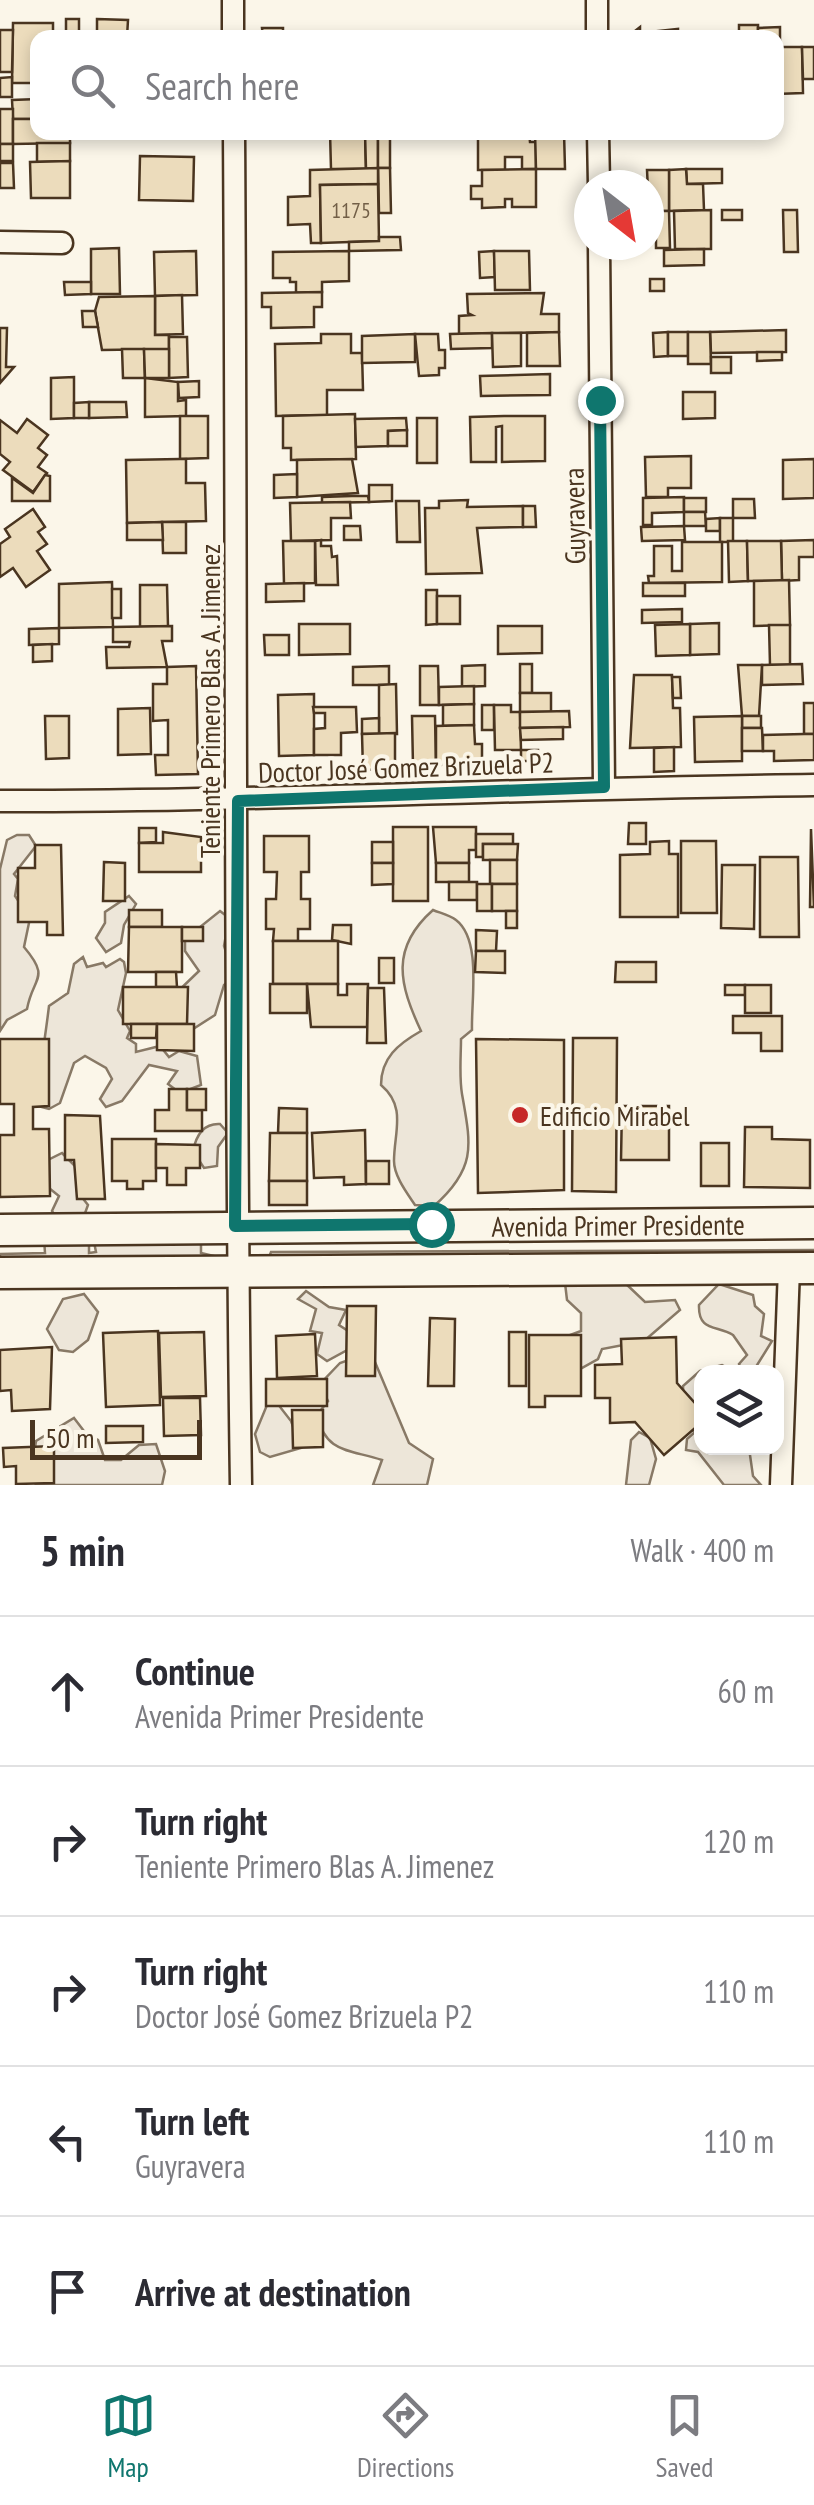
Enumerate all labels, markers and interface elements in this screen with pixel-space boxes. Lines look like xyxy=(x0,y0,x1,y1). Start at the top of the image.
search box xyxy=(30,30,784,140)
icon: search xyxy=(65,58,120,113)
text: Search here xyxy=(145,61,299,110)
north arrow xyxy=(574,170,664,260)
house number: 1175 xyxy=(331,196,371,224)
route end xyxy=(578,378,624,424)
street label: Guyravera xyxy=(555,467,593,565)
street label: Teniente Primero Blas A. Jimenez xyxy=(191,544,228,858)
street label: Doctor José Gomez Brizuela P2 xyxy=(257,743,555,791)
place label: Edificio Mirabel xyxy=(540,1097,690,1134)
marker: Edificio Mirabel xyxy=(509,1104,531,1126)
route start xyxy=(409,1202,455,1248)
street label: Avenida Primer Presidente xyxy=(491,1205,745,1244)
map controls xyxy=(694,1365,784,1455)
button: layers xyxy=(694,1365,784,1455)
scale bar xyxy=(30,1415,202,1460)
text: 50 m xyxy=(45,1419,94,1456)
text: 5 min xyxy=(40,1523,125,1578)
text: Walk · 400 m xyxy=(630,1529,774,1571)
text: Continue xyxy=(135,1646,255,1695)
icon: ahead xyxy=(40,1664,95,1719)
text: 60 m xyxy=(718,1670,774,1712)
text: Avenida Primer Presidente xyxy=(135,1695,424,1737)
text: Turn right xyxy=(135,1796,267,1845)
icon: right xyxy=(40,1814,95,1869)
text: 120 m xyxy=(703,1820,774,1862)
text: Teniente Primero Blas A. Jimenez xyxy=(135,1845,494,1887)
text: Turn right xyxy=(135,1946,267,1995)
icon: right xyxy=(40,1964,95,2019)
text: 110 m xyxy=(703,1970,774,2012)
text: Doctor José Gomez Brizuela P2 xyxy=(135,1995,473,2037)
text: Turn left xyxy=(135,2096,249,2145)
icon: left xyxy=(40,2114,95,2169)
text: 110 m xyxy=(703,2120,774,2162)
text: Guyravera xyxy=(135,2145,245,2187)
icon: arrive xyxy=(40,2264,95,2319)
text: Arrive at destination xyxy=(135,2267,411,2316)
tab: Map xyxy=(101,2388,156,2485)
tab: Directions xyxy=(357,2388,454,2485)
tab: Saved xyxy=(656,2388,713,2485)

